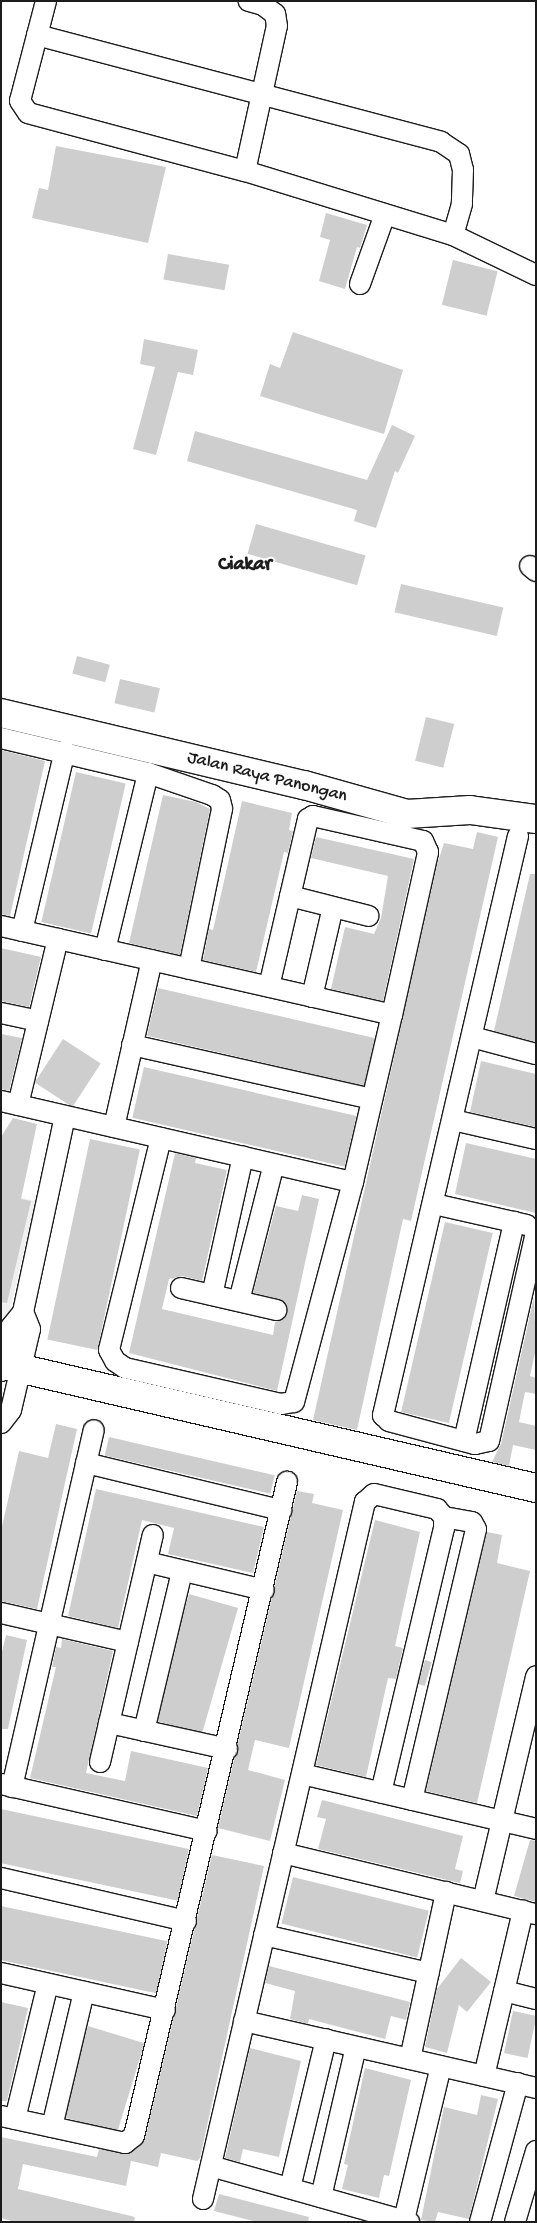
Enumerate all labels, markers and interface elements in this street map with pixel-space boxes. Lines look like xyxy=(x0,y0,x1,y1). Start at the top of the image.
district label: Ciakar xyxy=(218,553,272,577)
street label: Jalan Raya Panongan xyxy=(185,748,349,808)

